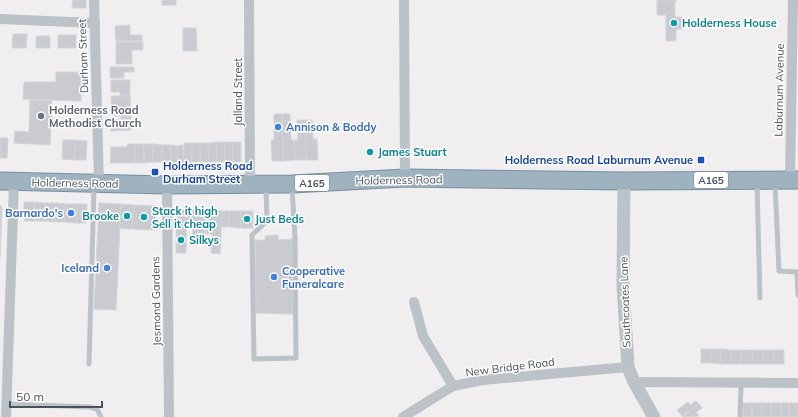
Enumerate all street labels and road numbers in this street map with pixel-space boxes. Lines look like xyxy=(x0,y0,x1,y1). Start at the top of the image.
street label: Durham Street xyxy=(75,18,91,94)
street label: Laburnum Avenue xyxy=(771,43,787,137)
street label: Jalland Street xyxy=(231,58,245,126)
street label: Holderness Road xyxy=(355,172,443,188)
road number: A165 xyxy=(694,172,728,188)
street label: Holderness Road xyxy=(31,175,119,191)
road number: A165 xyxy=(295,175,329,191)
street label: Jesmond Gardens xyxy=(148,256,164,346)
street label: Southcoates Lane xyxy=(616,256,634,348)
street label: New Bridge Road xyxy=(465,355,555,379)

